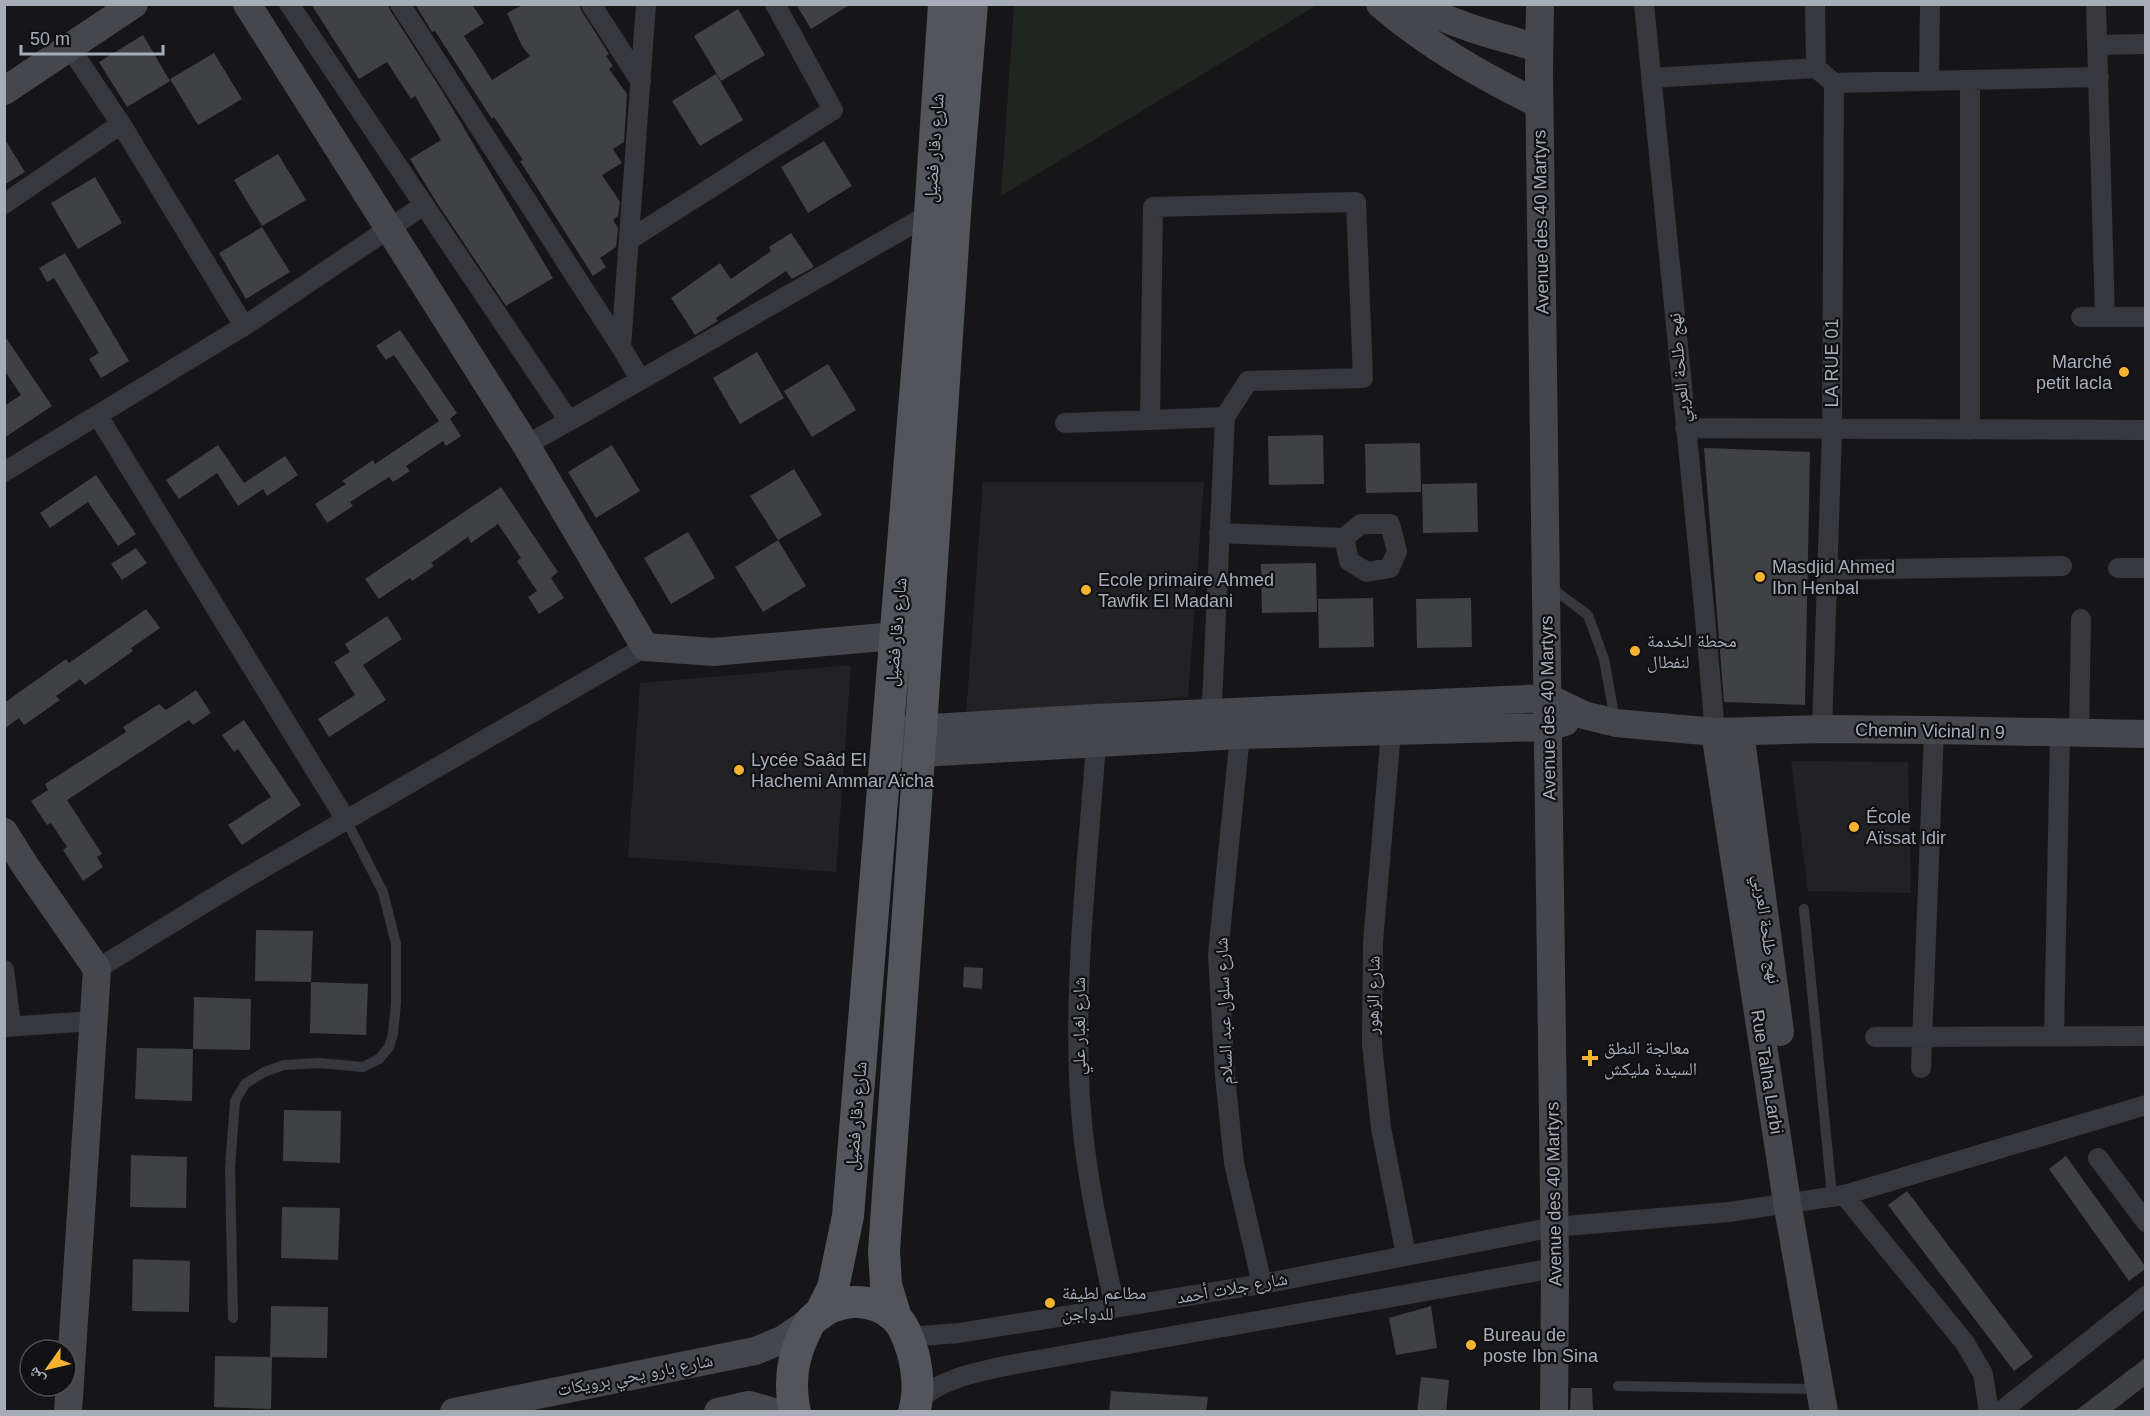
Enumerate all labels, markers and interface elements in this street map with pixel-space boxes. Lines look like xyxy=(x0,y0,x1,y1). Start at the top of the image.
scale bar xyxy=(21,18,164,56)
text: 50 m xyxy=(30,29,70,49)
street label: شارع دقار فضيل xyxy=(920,93,949,203)
street label: Avenue des 40 Martyrs xyxy=(1529,129,1553,315)
street label: نهج طلحة العربي xyxy=(1664,312,1698,424)
street label: LA RUE 01 xyxy=(1822,318,1842,408)
place label: Marché petit lacla xyxy=(2036,352,2113,393)
marker: Marché petit lacla xyxy=(2117,365,2131,379)
place label: Masdjid Ahmed Ibn Henbal xyxy=(1772,557,1895,598)
place label: Ecole primaire Ahmed Tawfik El Madani xyxy=(1098,570,1274,611)
marker: Masdjid Ahmed Ibn Henbal xyxy=(1753,570,1767,584)
street label: شارع دقار فضيل xyxy=(881,577,912,687)
marker: Ecole primaire Ahmed Tawfik El Madani xyxy=(1079,583,1093,597)
street label: Avenue des 40 Martyrs xyxy=(1536,615,1560,801)
place label: محطة الخدمة لنفطال xyxy=(1647,631,1737,673)
marker: محطة الخدمة لنفطال xyxy=(1628,644,1642,658)
street label: Chemin Vicinal n 9 xyxy=(1855,720,2005,742)
place label: Lycée Saâd El Hachemi Ammar Aïcha xyxy=(751,750,935,791)
marker: Lycée Saâd El Hachemi Ammar Aïcha xyxy=(732,763,746,777)
place label: École Aïssat Idir xyxy=(1866,807,1946,848)
marker: École Aïssat Idir xyxy=(1847,820,1861,834)
street label: نهج طلحة العربي xyxy=(1745,873,1785,986)
street label: شارع سلول عبد السلام xyxy=(1211,937,1239,1085)
street label: شارع الزهور xyxy=(1362,955,1385,1036)
street label: شارع لغبار علي xyxy=(1069,977,1094,1075)
street label: Rue Talha Larbi xyxy=(1747,1008,1787,1136)
place label: معالجة النطق السيدة مليكش xyxy=(1604,1038,1697,1080)
marker: معالجة النطق السيدة مليكش xyxy=(1581,1049,1599,1067)
street label: شارع دقار فضيل xyxy=(841,1061,872,1171)
street label: Avenue des 40 Martyrs xyxy=(1542,1101,1566,1287)
street label: شارع جلات أحمد xyxy=(1175,1268,1289,1309)
place label: مطاعم لطيفة للدواجن xyxy=(1062,1283,1146,1325)
marker: مطاعم لطيفة للدواجن xyxy=(1043,1296,1057,1310)
place label: Bureau de poste Ibn Sina xyxy=(1483,1325,1599,1366)
north arrow xyxy=(18,1338,78,1398)
marker: Bureau de poste Ibn Sina xyxy=(1464,1338,1478,1352)
street label: شارع بارو يحي برويكات xyxy=(555,1350,715,1404)
text: ش xyxy=(24,1364,49,1388)

